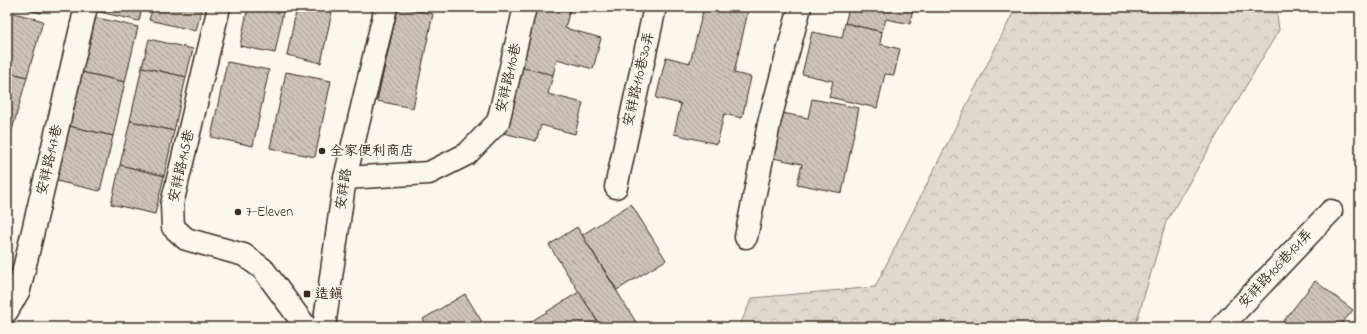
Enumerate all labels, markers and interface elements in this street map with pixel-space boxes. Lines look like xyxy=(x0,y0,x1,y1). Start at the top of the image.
street label: 安祥路110巷30弄 xyxy=(618,29,660,129)
street label: 安祥路110巷 xyxy=(491,40,527,115)
street label: 安祥路147巷 xyxy=(32,122,69,197)
street label: 安祥路145巷 xyxy=(163,127,201,205)
place label: 全家便利商店 xyxy=(330,141,414,162)
marker: 全家便利商店 xyxy=(317,146,327,156)
street label: 安祥路 xyxy=(330,167,358,211)
place label: 7-Eleven xyxy=(246,202,293,223)
marker: 7-Eleven xyxy=(233,207,243,217)
street label: 安祥路106巷131弄 xyxy=(1234,225,1318,313)
place label: 造鎮 xyxy=(315,284,343,305)
marker: 造鎮 xyxy=(302,289,312,299)

